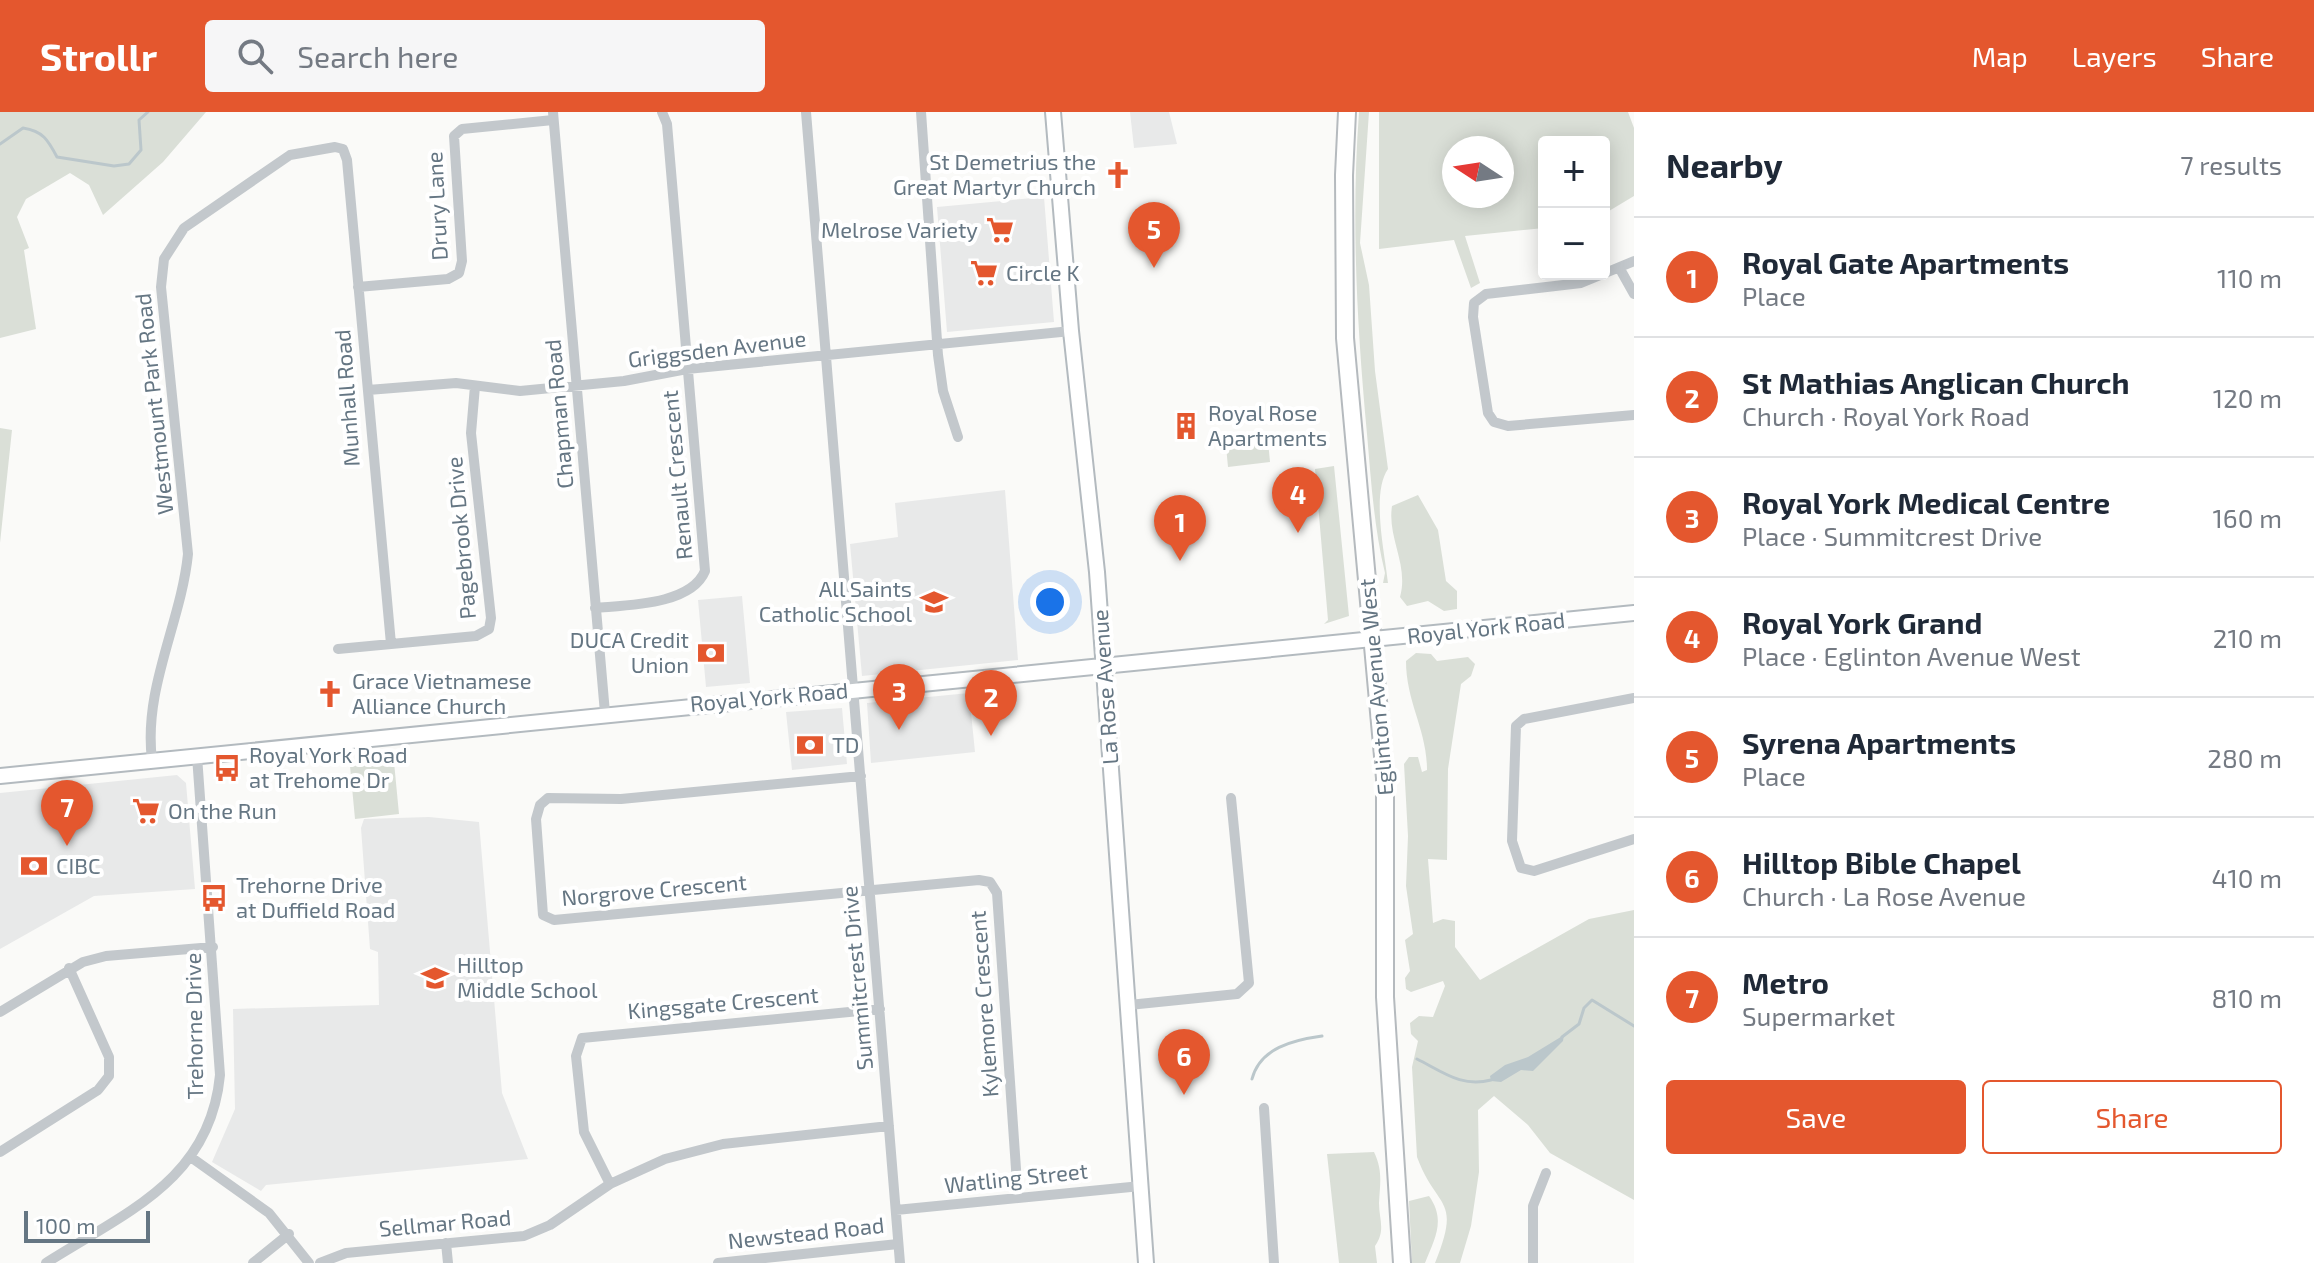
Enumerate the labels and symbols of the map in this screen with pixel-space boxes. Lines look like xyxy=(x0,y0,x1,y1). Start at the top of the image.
north arrow xyxy=(1442,136,1514,208)
place label: St Demetrius the Great Martyr Church xyxy=(893,148,1096,199)
street label: Drury Lane xyxy=(420,151,452,261)
church icon: St Demetrius the Great Martyr Church xyxy=(1103,160,1133,190)
pin: 5 xyxy=(1128,202,1180,268)
supermarket icon: Melrose Variety xyxy=(985,215,1015,245)
place label: Melrose Variety xyxy=(821,216,978,242)
supermarket icon: Circle K xyxy=(969,258,999,288)
place label: Circle K xyxy=(1006,259,1080,285)
street label: Westmount Park Road xyxy=(128,292,178,516)
street label: Griggsden Avenue xyxy=(626,324,807,372)
street label: Munhall Road xyxy=(328,329,364,468)
street label: Chapman Road xyxy=(539,338,577,490)
street label: Renault Crescent xyxy=(656,389,696,561)
place label: Royal Rose Apartments xyxy=(1208,399,1327,450)
building icon: Royal Rose Apartments xyxy=(1171,411,1201,441)
street label: Pagebrook Drive xyxy=(440,456,480,620)
pin: 4 xyxy=(1272,467,1324,533)
pin: 1 xyxy=(1154,495,1206,561)
place label: All Saints Catholic School xyxy=(759,575,912,626)
street label: Eglinton Avenue West xyxy=(1353,578,1397,797)
your location xyxy=(1030,582,1070,622)
school or university icon: All Saints Catholic School xyxy=(919,587,949,617)
street label: Royal York Road xyxy=(1406,606,1566,648)
street label: La Rose Avenue xyxy=(1086,609,1122,765)
place label: DUCA Credit Union xyxy=(570,626,689,677)
bank icon: DUCA Credit Union xyxy=(696,638,726,668)
pin: 3 xyxy=(873,664,925,730)
place label: Grace Vietnamese Alliance Church xyxy=(352,667,531,718)
pin: 2 xyxy=(965,670,1017,736)
street label: Royal York Road xyxy=(689,676,849,716)
church icon: Grace Vietnamese Alliance Church xyxy=(315,679,345,709)
bank icon: TD xyxy=(795,730,825,760)
place label: TD xyxy=(832,731,859,757)
place label: Royal York Road at Trehome Dr xyxy=(249,741,408,792)
bus stop icon: Royal York Road at Trehome Dr xyxy=(212,753,242,783)
pin: 7 xyxy=(41,780,93,846)
supermarket icon: On the Run xyxy=(131,796,161,826)
place label: On the Run xyxy=(168,797,277,823)
bank icon: CIBC xyxy=(19,851,49,881)
place label: CIBC xyxy=(56,852,100,878)
street label: Norgrove Crescent xyxy=(560,868,748,910)
place label: Trehorne Drive at Duffield Road xyxy=(236,871,395,922)
bus stop icon: Trehorne Drive at Duffield Road xyxy=(199,883,229,913)
street label: Summitcrest Drive xyxy=(835,885,877,1071)
street label: Kylemore Crescent xyxy=(964,910,1002,1098)
place label: Hilltop Middle School xyxy=(457,951,598,1002)
street label: Trehorne Drive xyxy=(179,952,207,1100)
school or university icon: Hilltop Middle School xyxy=(420,963,450,993)
street label: Kingsgate Crescent xyxy=(626,981,820,1023)
pin: 6 xyxy=(1158,1029,1210,1095)
street label: Watling Street xyxy=(943,1157,1089,1197)
street label: Sellmar Road xyxy=(378,1203,512,1241)
scale bar xyxy=(24,1207,150,1243)
street label: Newstead Road xyxy=(726,1211,885,1253)

